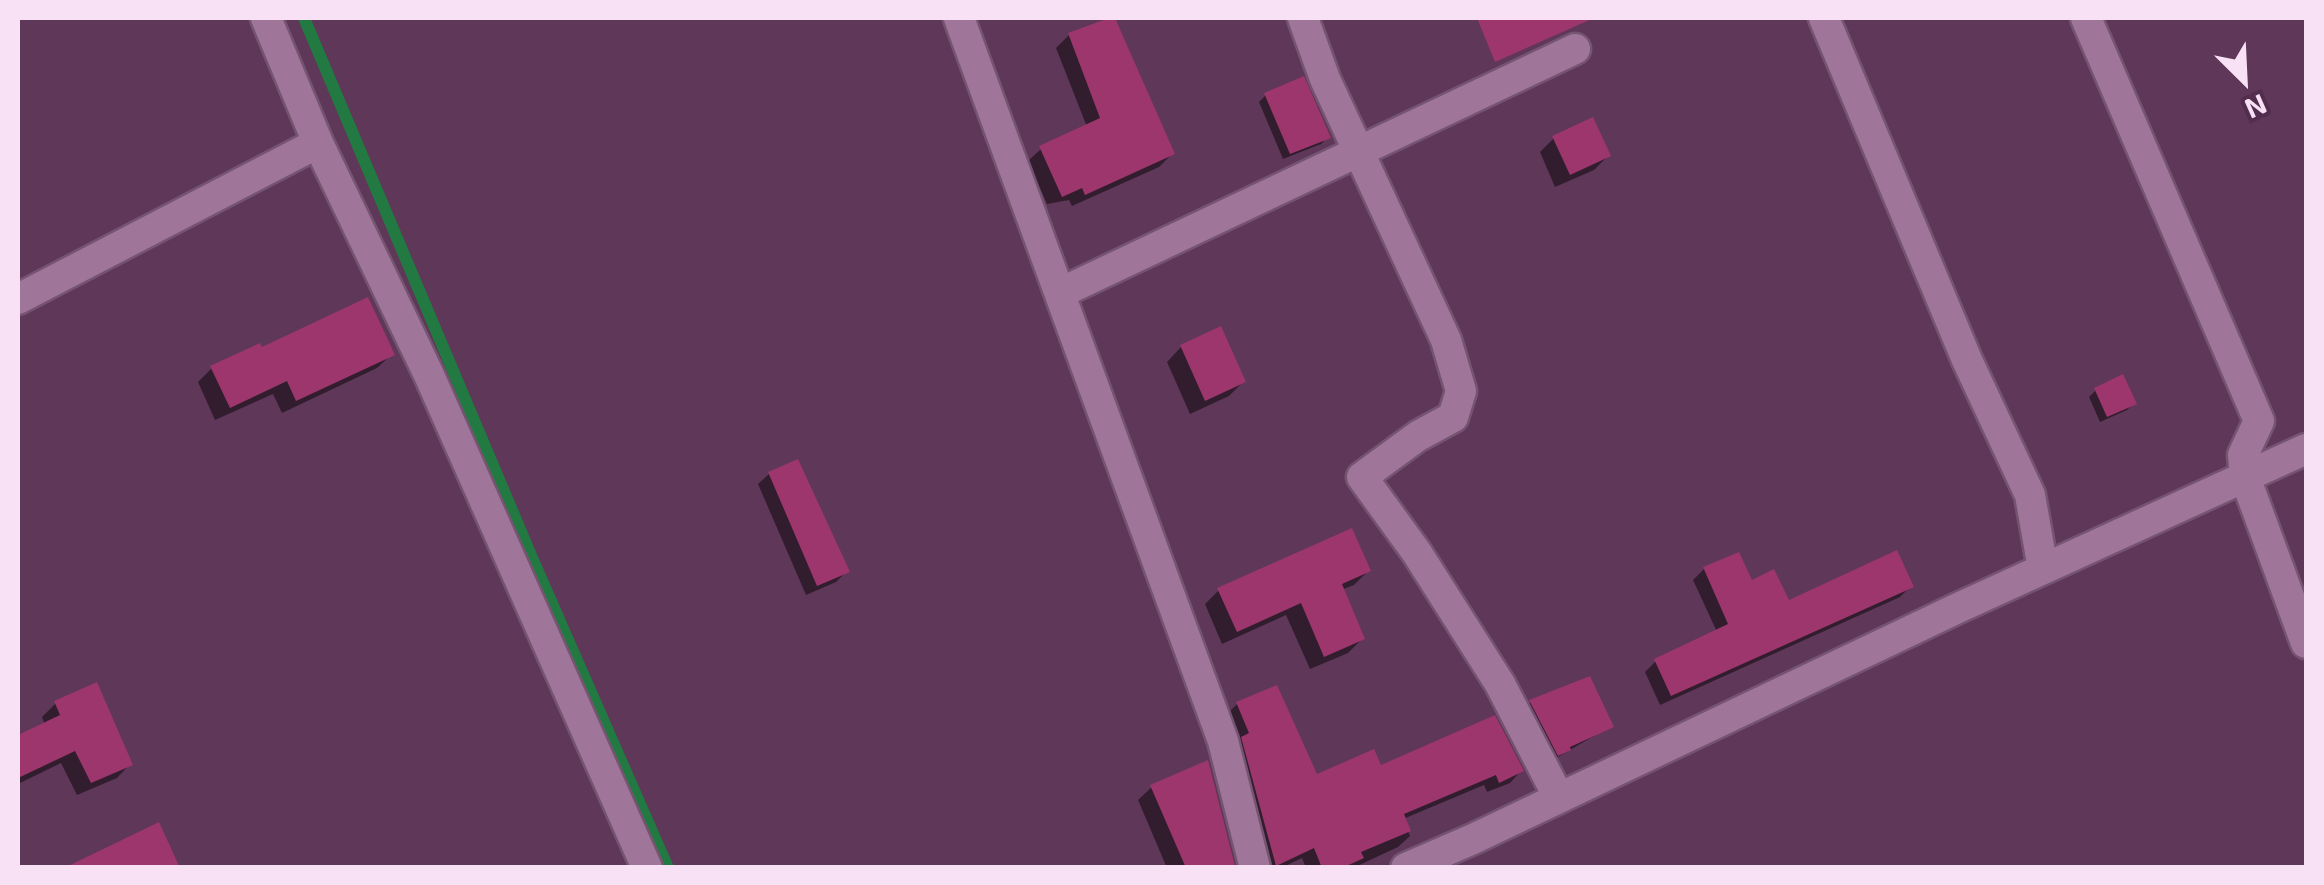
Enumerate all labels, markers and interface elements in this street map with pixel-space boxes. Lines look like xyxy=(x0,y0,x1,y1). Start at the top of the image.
north arrow xyxy=(2194,30,2294,130)
text: N xyxy=(2240,88,2272,127)

